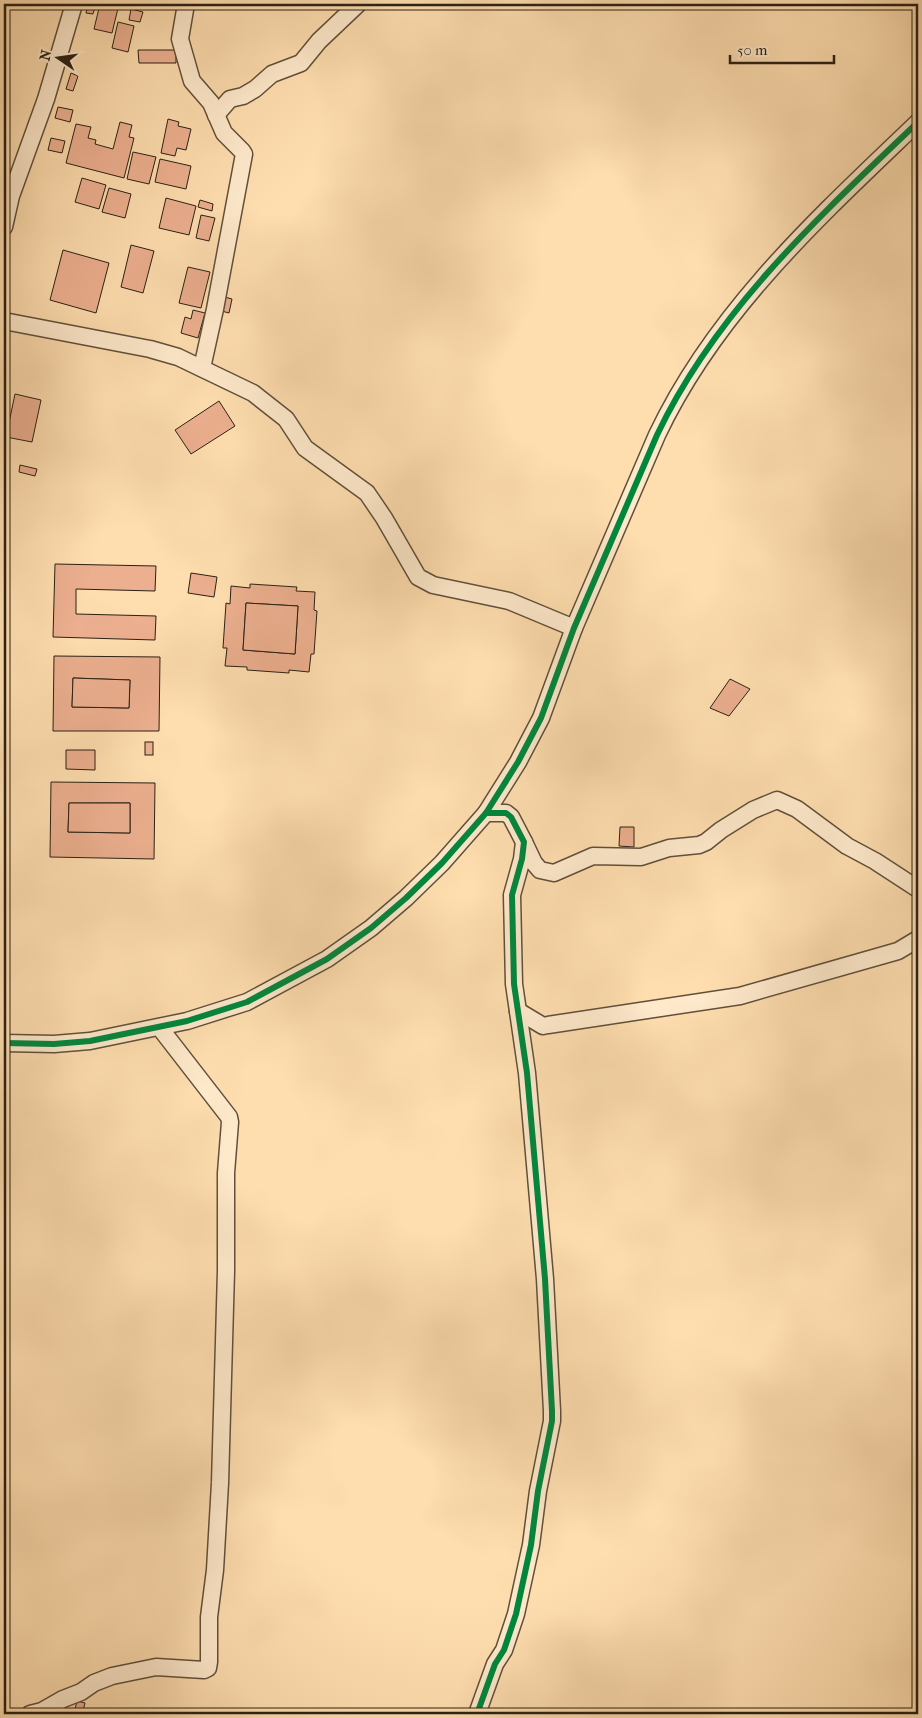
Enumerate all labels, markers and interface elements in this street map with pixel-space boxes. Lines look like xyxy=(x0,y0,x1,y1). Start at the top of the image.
north arrow xyxy=(32,32,82,82)
scale bar xyxy=(730,32,833,64)
text: 50 m xyxy=(737,41,768,59)
text: N xyxy=(36,48,55,62)

